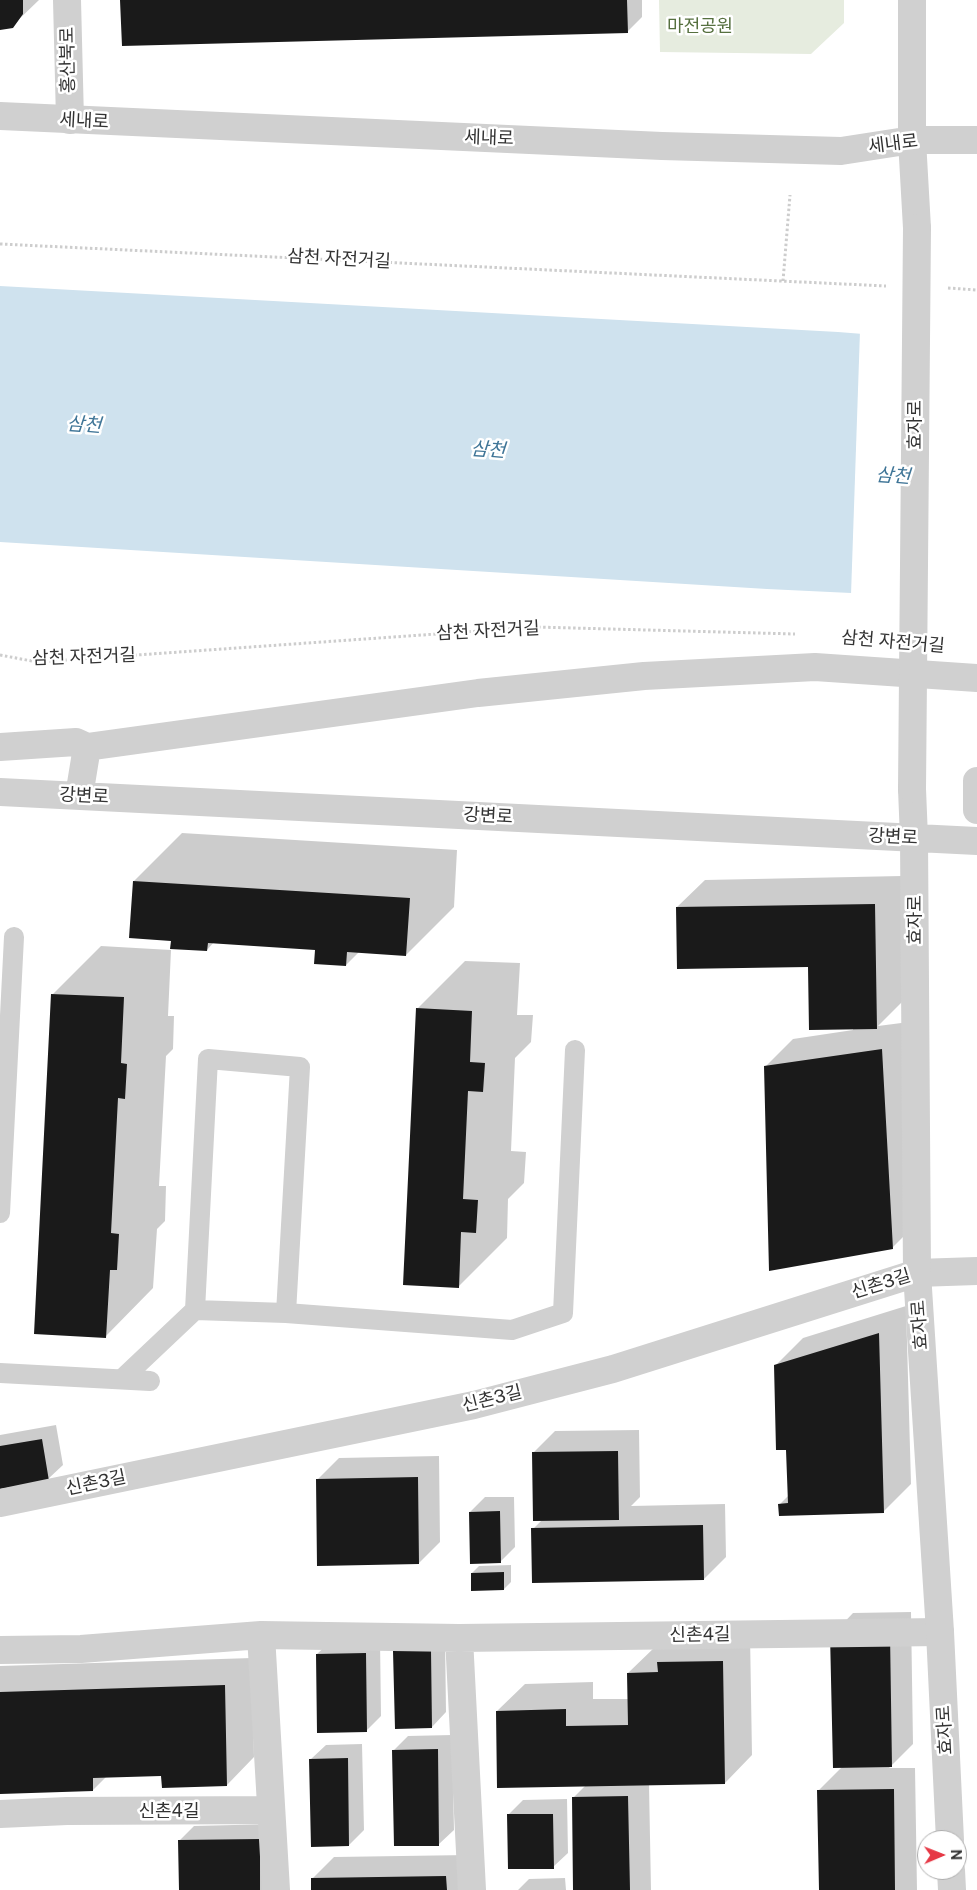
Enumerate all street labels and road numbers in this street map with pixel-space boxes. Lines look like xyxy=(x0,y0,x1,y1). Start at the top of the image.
street label: 홍산북로 xyxy=(57,27,79,93)
street label: 세내로 xyxy=(59,109,109,133)
street label: 세내로 xyxy=(464,126,514,150)
street label: 세내로 xyxy=(867,130,919,158)
street label: 삼천 자전거길 xyxy=(287,246,391,272)
street label: 효자로 xyxy=(904,400,926,450)
street label: 삼천 자전거길 xyxy=(436,618,540,644)
street label: 삼천 자전거길 xyxy=(840,627,946,657)
street label: 삼천 자전거길 xyxy=(32,644,136,670)
street label: 강변로 xyxy=(59,784,109,808)
street label: 강변로 xyxy=(463,804,513,828)
street label: 강변로 xyxy=(868,825,918,849)
street label: 효자로 xyxy=(904,895,926,945)
street label: 신촌3길 xyxy=(849,1265,913,1303)
street label: 효자로 xyxy=(907,1299,933,1351)
street label: 신촌3길 xyxy=(460,1381,524,1417)
street label: 신촌3길 xyxy=(64,1466,128,1500)
street label: 신촌4길 xyxy=(669,1624,731,1646)
street label: 효자로 xyxy=(933,1705,957,1755)
street label: 신촌4길 xyxy=(139,1800,199,1822)

